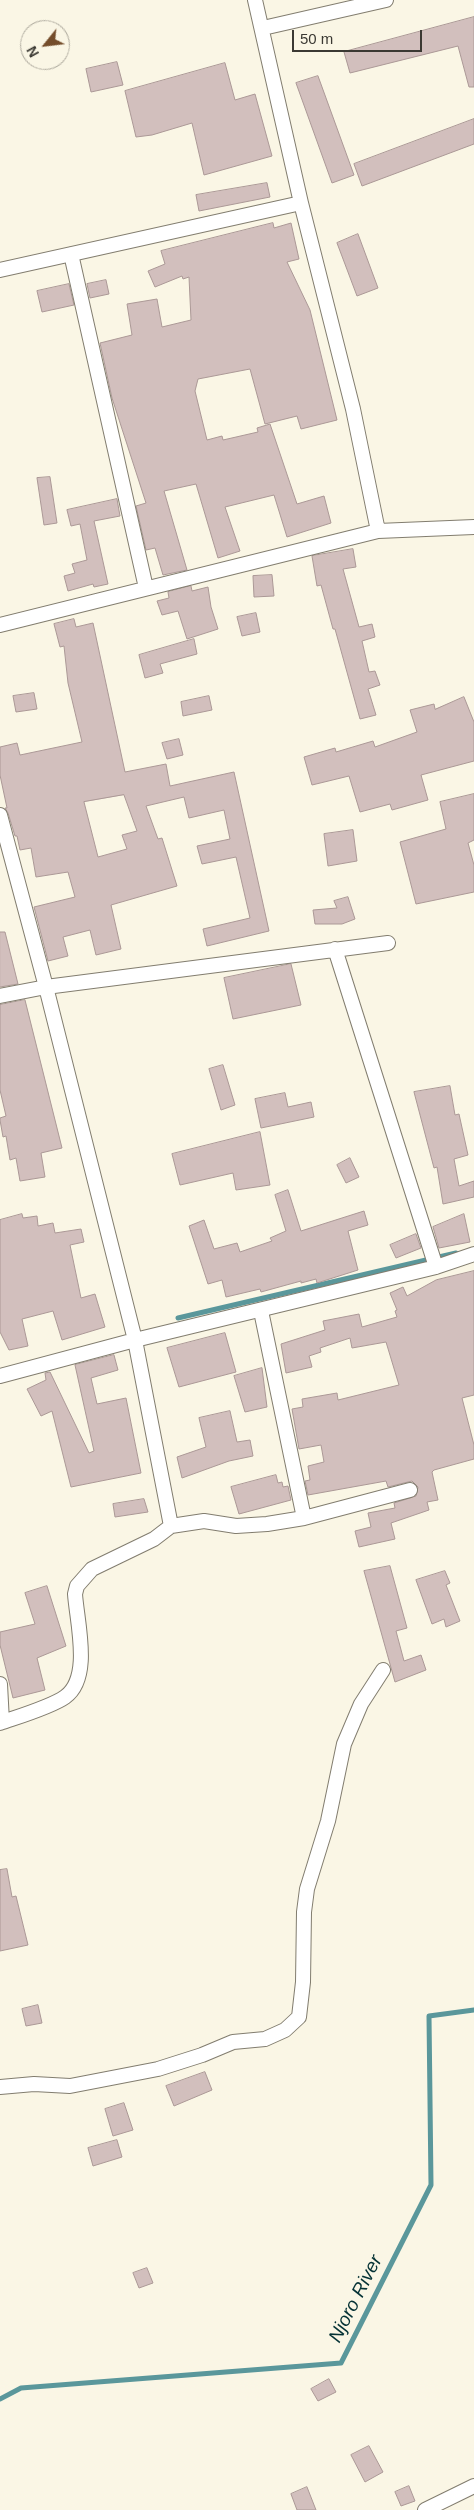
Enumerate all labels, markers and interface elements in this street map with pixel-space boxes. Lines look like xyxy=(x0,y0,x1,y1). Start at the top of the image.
north arrow xyxy=(20,20,70,70)
scale bar xyxy=(294,20,424,52)
text: 50 m xyxy=(300,30,333,47)
text: N xyxy=(23,43,42,60)
water label: Njoro River xyxy=(324,2251,388,2347)

